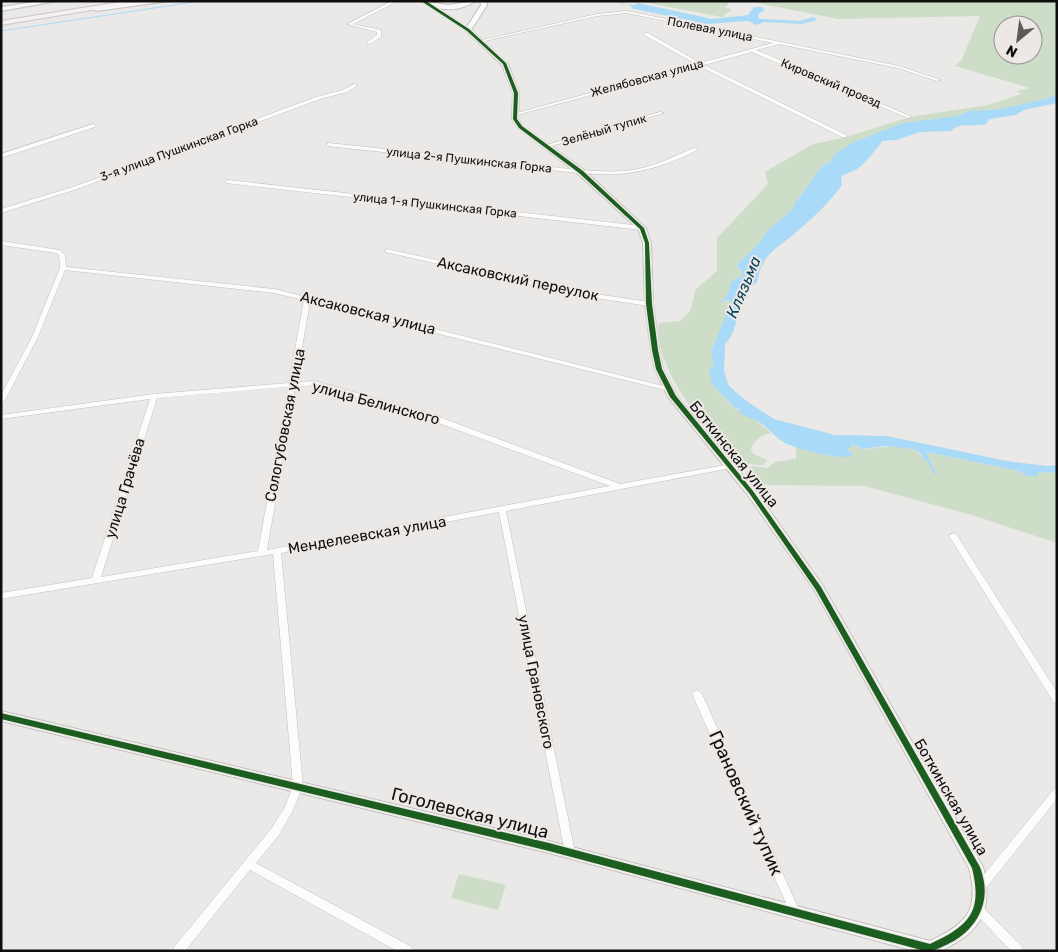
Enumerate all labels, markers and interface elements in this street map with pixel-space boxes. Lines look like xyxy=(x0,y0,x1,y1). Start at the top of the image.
street label: Полевая улица xyxy=(666,14,754,44)
north arrow xyxy=(993,15,1043,65)
text: N xyxy=(1003,41,1020,61)
street label: Желябовская улица xyxy=(589,56,705,100)
street label: Кировский проезд xyxy=(779,56,883,110)
street label: Зелёный тупик xyxy=(560,111,648,149)
street label: 3-я улица Пушкинская Горка xyxy=(98,114,260,184)
street label: улица 2-я Пушкинская Горка xyxy=(386,144,552,176)
street label: улица 1-я Пушкинская Горка xyxy=(352,189,518,221)
street label: Аксаковский переулок xyxy=(436,253,600,305)
water label: Клязьма xyxy=(722,254,765,321)
street label: Аксаковская улица xyxy=(299,288,437,338)
street label: Сологубовская улица xyxy=(261,347,309,503)
street label: улица Белинского xyxy=(310,377,442,429)
street label: Боткинская улица xyxy=(686,397,782,511)
street label: улица Грачёва xyxy=(101,436,149,540)
street label: Менделеевская улица xyxy=(287,512,447,558)
street label: улица Грановского xyxy=(514,613,558,751)
street label: Грановский тупик xyxy=(704,727,788,879)
street label: Боткинская улица xyxy=(910,735,992,859)
street label: Гоголевская улица xyxy=(389,783,551,843)

